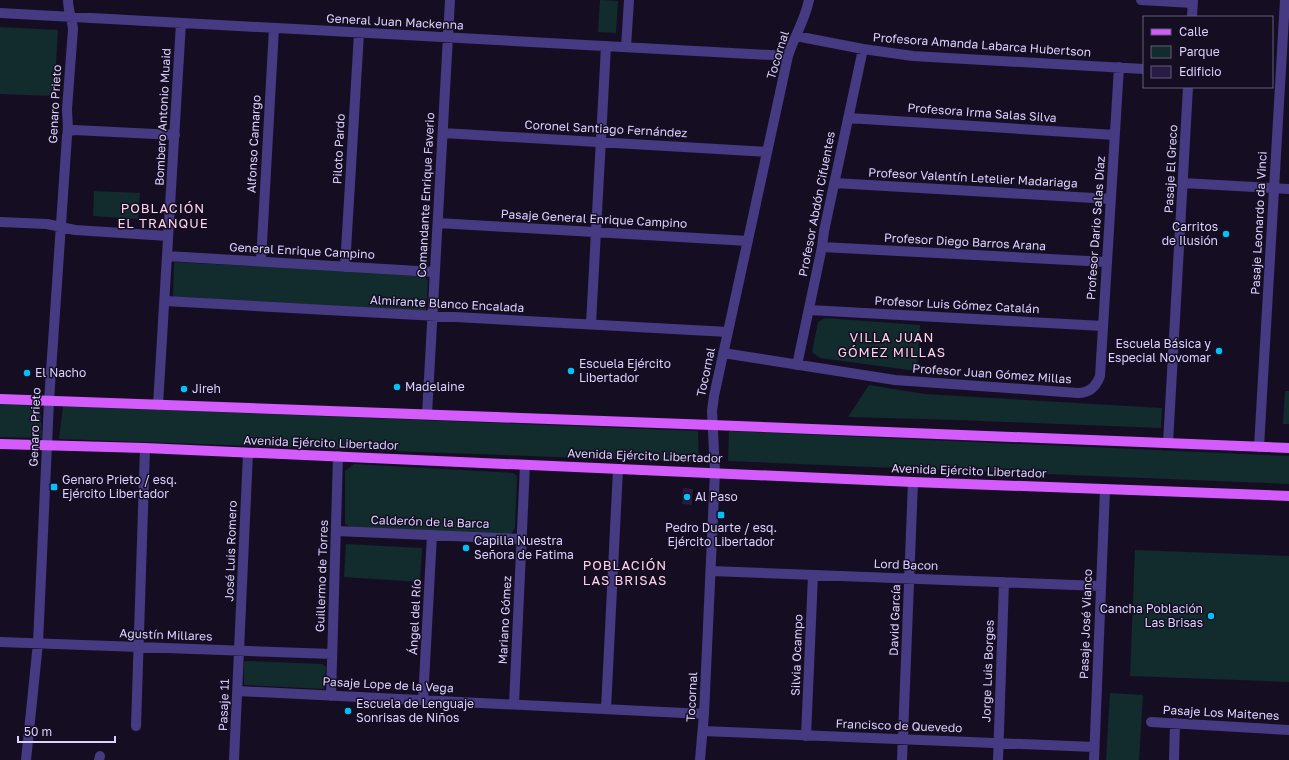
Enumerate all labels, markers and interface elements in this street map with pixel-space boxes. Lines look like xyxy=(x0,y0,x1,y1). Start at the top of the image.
street label: General Juan Mackenna xyxy=(326,10,464,33)
legend xyxy=(1143,16,1273,88)
text: Calle xyxy=(1179,24,1209,39)
street label: Tocornal xyxy=(763,29,792,81)
street label: Profesora Amanda Labarca Hubertson xyxy=(872,29,1092,60)
text: Parque xyxy=(1179,44,1220,59)
street label: Bombero Antonio Muaid xyxy=(151,48,174,186)
street label: Genaro Prieto xyxy=(45,64,64,144)
text: Edificio xyxy=(1179,64,1221,79)
street label: Alfonso Camargo xyxy=(243,95,264,193)
street label: Profesora Irma Salas Silva xyxy=(907,100,1057,125)
street label: Comandante Enrique Faverio xyxy=(414,112,437,278)
street label: Piloto Pardo xyxy=(329,113,348,185)
street label: Coronel Santiago Fernández xyxy=(524,117,688,140)
street label: Pasaje El Greco xyxy=(1161,124,1180,214)
street label: Profesor Abdón Cifuentes xyxy=(795,130,838,278)
street label: Pasaje Leonardo da Vinci xyxy=(1247,151,1270,295)
street label: Profesor Dario Salas Díaz xyxy=(1083,156,1108,300)
street label: Profesor Valentín Letelier Madariaga xyxy=(868,165,1078,190)
district label: POBLACIÓN EL TRANQUE xyxy=(117,200,209,231)
street label: Pasaje General Enrique Campino xyxy=(500,206,688,231)
place label: Carritos de Ilusión xyxy=(1162,219,1218,248)
marker: Carritos de Ilusión xyxy=(1221,229,1231,239)
street label: Profesor Diego Barros Arana xyxy=(884,230,1046,253)
street label: General Enrique Campino xyxy=(229,239,375,262)
street label: Almirante Blanco Encalada xyxy=(370,292,525,315)
street label: Profesor Luis Gómez Catalán xyxy=(874,293,1040,316)
district label: VILLA JUAN GÓMEZ MILLAS xyxy=(838,329,946,360)
place label: Escuela Básica y Especial Novomar xyxy=(1108,336,1211,365)
street label: Tocornal xyxy=(693,346,718,398)
marker: Escuela Básica y Especial Novomar xyxy=(1214,346,1224,356)
place label: Escuela Ejército Libertador xyxy=(579,356,671,385)
street label: Profesor Juan Gómez Millas xyxy=(912,360,1072,387)
place label: El Nacho xyxy=(35,365,86,380)
marker: Escuela Ejército Libertador xyxy=(566,366,576,376)
marker: El Nacho xyxy=(22,368,32,378)
place label: Madelaine xyxy=(405,379,465,394)
place label: Jireh xyxy=(192,381,221,396)
marker: Madelaine xyxy=(392,382,402,392)
marker: Jireh xyxy=(179,384,189,394)
street label: Genaro Prieto xyxy=(26,387,43,467)
street label: Avenida Ejército Libertador xyxy=(243,432,399,453)
street label: Avenida Ejército Libertador xyxy=(567,445,723,466)
street label: Avenida Ejército Libertador xyxy=(891,460,1047,481)
place label: Genaro Prieto / esq. Ejército Libertador xyxy=(62,472,177,501)
marker: Genaro Prieto / esq. Ejército Libertador xyxy=(49,482,59,492)
place label: Al Paso xyxy=(695,489,738,504)
marker: Al Paso xyxy=(682,492,692,502)
street label: José Luis Romero xyxy=(221,500,240,602)
marker: Pedro Duarte / esq. Ejército Libertador xyxy=(716,510,726,520)
street label: Calderón de la Barca xyxy=(370,512,490,531)
street label: Guillermo de Torres xyxy=(312,520,331,632)
place label: Pedro Duarte / esq. Ejército Libertador xyxy=(665,520,777,549)
place label: Capilla Nuestra Señora de Fatima xyxy=(474,533,574,562)
marker: Capilla Nuestra Señora de Fatima xyxy=(461,543,471,553)
street label: Lord Bacon xyxy=(873,556,939,573)
district label: POBLACIÓN LAS BRISAS xyxy=(583,557,667,588)
street label: Pasaje José Vianco xyxy=(1076,569,1095,679)
street label: Mariano Gómez xyxy=(495,575,514,665)
street label: Ángel del Río xyxy=(405,578,424,655)
street label: David García xyxy=(886,584,903,656)
place label: Cancha Población Las Brisas xyxy=(1100,601,1203,630)
marker: Cancha Población Las Brisas xyxy=(1206,611,1216,621)
street label: Silvia Ocampo xyxy=(788,614,805,696)
street label: Jorge Luis Borges xyxy=(978,619,997,723)
street label: Agustín Millares xyxy=(119,625,213,644)
street label: Tocornal xyxy=(683,671,700,722)
street label: Pasaje Lope de la Vega xyxy=(322,674,454,695)
street label: Pasaje 11 xyxy=(215,678,232,731)
place label: Escuela de Lenguaje Sonrisas de Niños xyxy=(356,696,474,725)
street label: Pasaje Los Maitenes xyxy=(1162,702,1280,723)
marker: Escuela de Lenguaje Sonrisas de Niños xyxy=(343,706,353,716)
street label: Francisco de Quevedo xyxy=(835,716,963,735)
scale bar xyxy=(18,718,115,744)
text: 50 m xyxy=(24,724,52,739)

